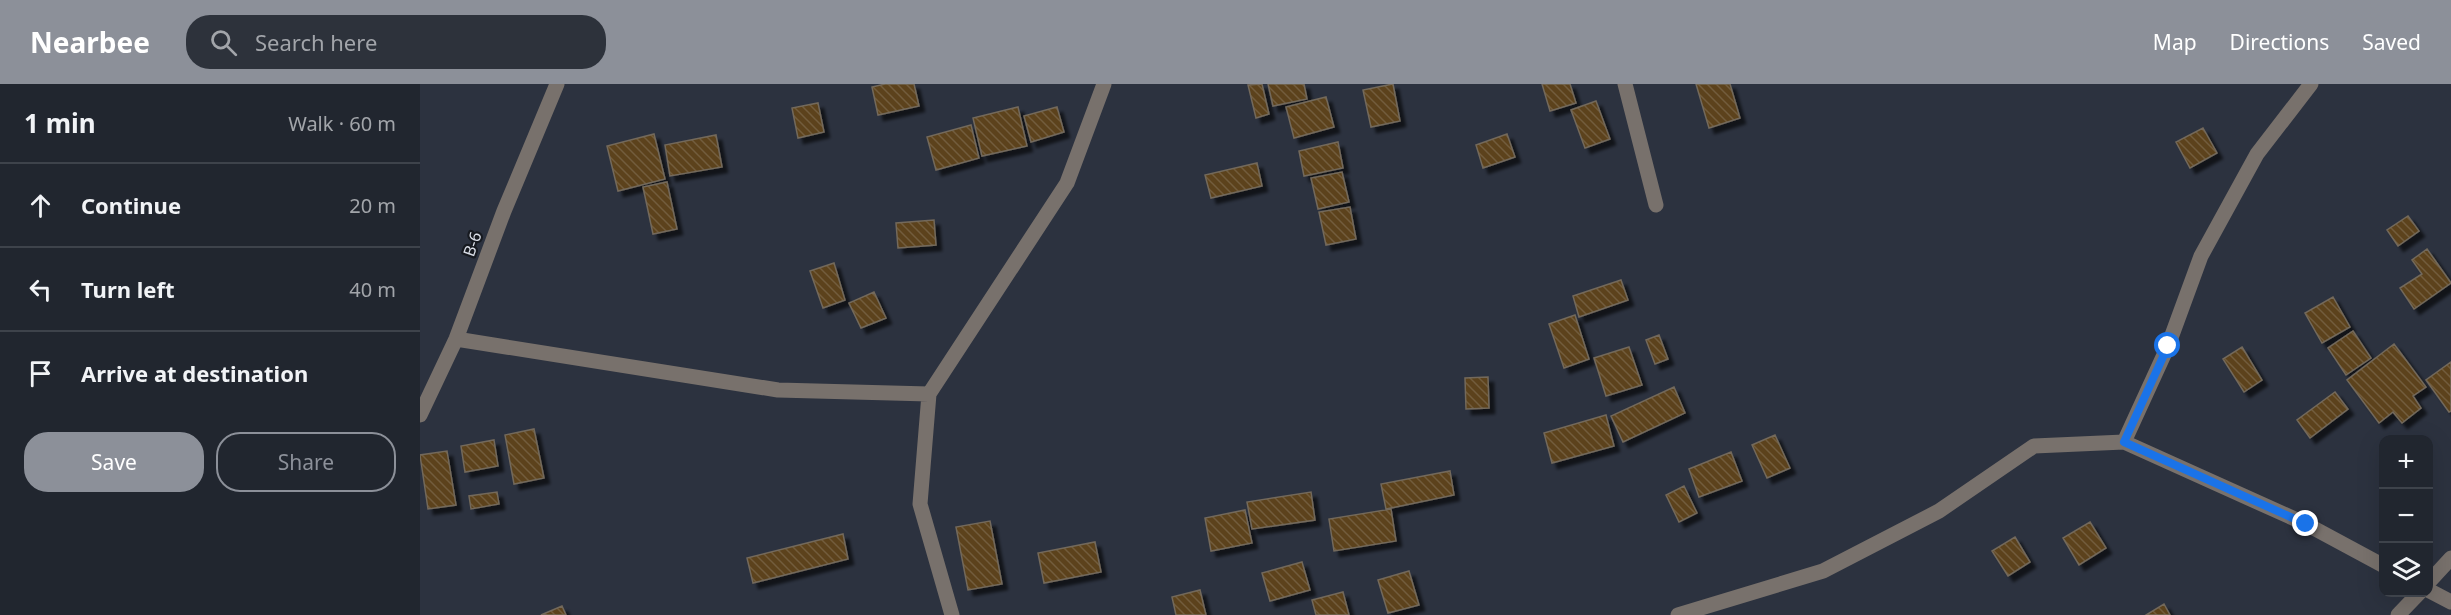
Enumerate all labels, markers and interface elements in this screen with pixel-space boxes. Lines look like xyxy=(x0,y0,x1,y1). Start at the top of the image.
search box xyxy=(186,15,606,69)
text: Nearbee xyxy=(30,23,150,61)
icon: search xyxy=(207,26,240,59)
text: Search here xyxy=(255,27,377,57)
text: Map xyxy=(2153,28,2197,56)
text: Directions xyxy=(2230,28,2329,56)
text: Saved xyxy=(2362,28,2421,56)
text: 1 min xyxy=(24,105,96,141)
text: Walk · 60 m xyxy=(288,110,396,137)
icon: ahead xyxy=(24,189,57,222)
text: Continue xyxy=(81,190,181,220)
text: 20 m xyxy=(349,192,396,219)
street label: B-6 xyxy=(457,229,487,259)
icon: left xyxy=(24,273,57,306)
text: Turn left xyxy=(81,274,175,304)
text: 40 m xyxy=(349,276,396,303)
route start xyxy=(2154,332,2180,358)
icon: arrive xyxy=(24,357,57,390)
text: Arrive at destination xyxy=(81,358,308,388)
button: Save xyxy=(24,432,204,492)
button: Share xyxy=(216,432,396,492)
map controls xyxy=(2379,435,2433,597)
button: + xyxy=(2379,435,2433,489)
button: − xyxy=(2379,489,2433,543)
route end xyxy=(2292,510,2318,536)
button: layers xyxy=(2379,543,2433,597)

